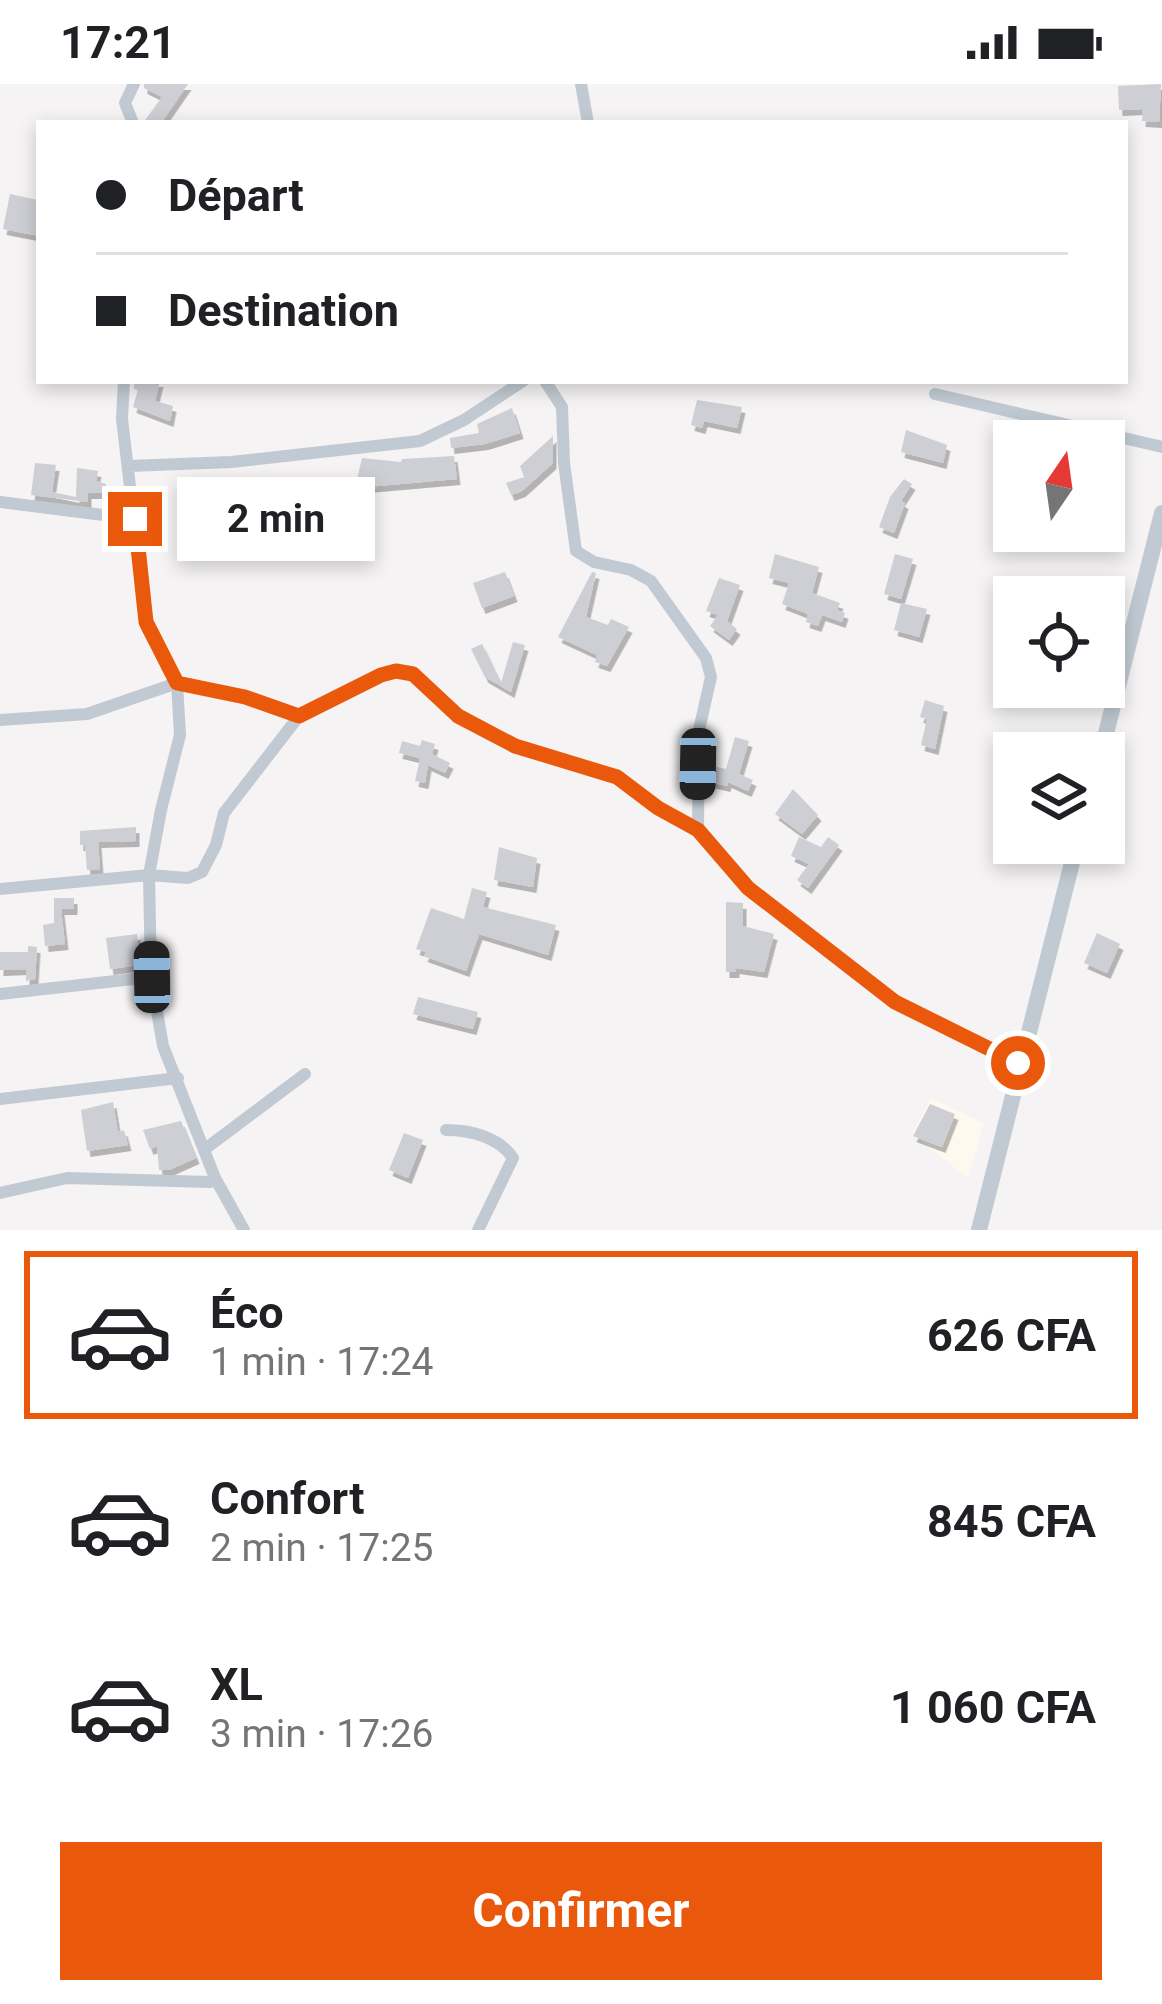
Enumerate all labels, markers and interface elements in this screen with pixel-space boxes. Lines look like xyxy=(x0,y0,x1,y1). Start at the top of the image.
text: 17:21 xyxy=(60,16,176,69)
text: Départ xyxy=(168,169,304,222)
text: Destination xyxy=(168,284,399,337)
north arrow xyxy=(993,420,1125,552)
map controls xyxy=(993,420,1125,864)
callout: 2 min xyxy=(177,477,375,561)
route end xyxy=(108,492,162,546)
text: 2 min xyxy=(227,496,325,542)
button: locate xyxy=(993,576,1125,708)
car xyxy=(679,728,717,800)
button: layers xyxy=(993,732,1125,864)
car xyxy=(133,941,171,1013)
route start xyxy=(991,1036,1045,1090)
icon: car xyxy=(66,1281,174,1389)
text: Éco xyxy=(210,1286,284,1339)
text: 626 CFA xyxy=(927,1309,1096,1362)
text: 1 min · 17:24 xyxy=(210,1339,433,1385)
icon: car xyxy=(66,1467,174,1575)
text: Confort xyxy=(210,1472,364,1525)
text: 845 CFA xyxy=(927,1495,1096,1548)
text: 2 min · 17:25 xyxy=(210,1525,433,1571)
icon: car xyxy=(66,1653,174,1761)
text: XL xyxy=(210,1658,263,1711)
text: 1 060 CFA xyxy=(890,1681,1096,1734)
text: 3 min · 17:26 xyxy=(210,1711,433,1757)
button: Confirmer xyxy=(60,1842,1102,1980)

